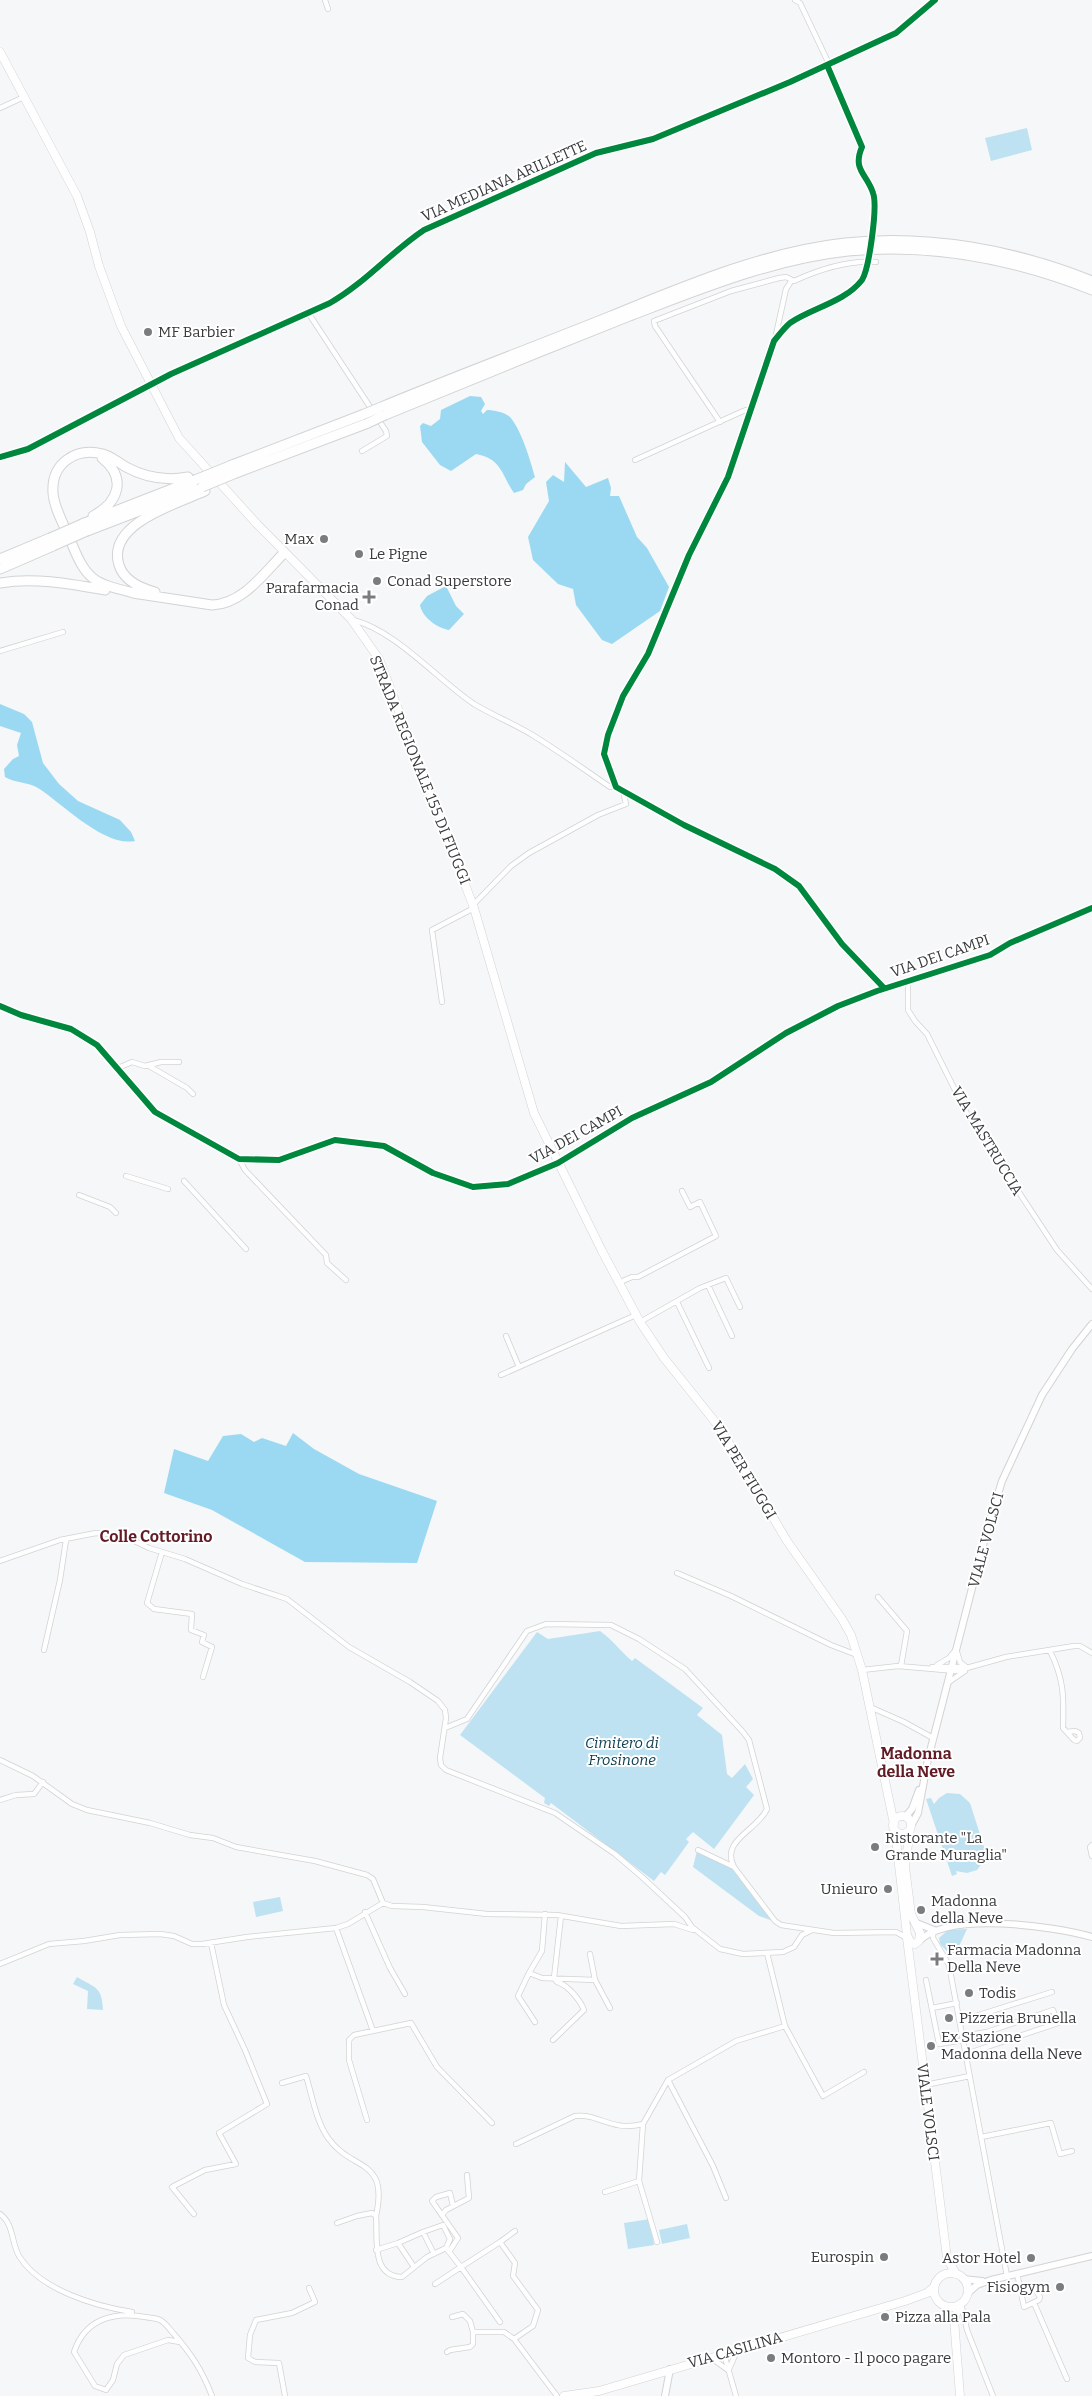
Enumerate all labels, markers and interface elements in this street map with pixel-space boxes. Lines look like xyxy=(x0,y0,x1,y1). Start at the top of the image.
street label: VIA MEDIANA ARILLETTE xyxy=(419,136,589,226)
place label: MF Barbier xyxy=(158,323,235,341)
marker: MF Barbier xyxy=(142,326,154,338)
place label: Max xyxy=(284,530,315,548)
marker: Max xyxy=(318,533,330,545)
place label: Le Pigne xyxy=(369,545,427,563)
marker: Le Pigne xyxy=(353,548,365,560)
place label: Conad Superstore xyxy=(387,572,512,590)
marker: Conad Superstore xyxy=(371,575,383,587)
place label: Parafarmacia Conad xyxy=(266,579,359,614)
marker: Parafarmacia Conad xyxy=(363,591,375,603)
street label: STRADA REGIONALE 155 DI FIUGGI xyxy=(366,653,474,887)
street label: VIA DEI CAMPI xyxy=(888,931,992,981)
street label: VIA MASTRUCCIA xyxy=(947,1083,1027,1199)
street label: VIA DEI CAMPI xyxy=(526,1102,626,1168)
street label: VIA PER FIUGGI xyxy=(708,1418,780,1522)
street label: VIALE VOLSCI xyxy=(965,1490,1007,1590)
district label: Colle Cottorino xyxy=(99,1527,213,1546)
park label: Cimitero di Frosinone xyxy=(585,1734,659,1769)
district label: Madonna della Neve xyxy=(877,1744,955,1781)
place label: Ristorante "La Grande Muraglia" xyxy=(885,1829,1007,1864)
marker: Ristorante "La Grande Muraglia" xyxy=(869,1841,881,1853)
place label: Unieuro xyxy=(820,1880,878,1898)
marker: Unieuro xyxy=(882,1883,894,1895)
place label: Madonna della Neve xyxy=(931,1892,1003,1927)
marker: Madonna della Neve xyxy=(915,1904,927,1916)
place label: Farmacia Madonna Della Neve xyxy=(947,1941,1081,1976)
marker: Farmacia Madonna Della Neve xyxy=(931,1953,943,1965)
place label: Todis xyxy=(979,1984,1016,2002)
marker: Todis xyxy=(963,1987,975,1999)
place label: Pizzeria Brunella xyxy=(959,2009,1076,2027)
marker: Pizzeria Brunella xyxy=(943,2012,955,2024)
place label: Ex Stazione Madonna della Neve xyxy=(941,2028,1082,2063)
marker: Ex Stazione Madonna della Neve xyxy=(925,2040,937,2052)
street label: VIALE VOLSCI xyxy=(913,2062,943,2162)
place label: Eurospin xyxy=(811,2248,875,2266)
place label: Astor Hotel xyxy=(942,2249,1021,2267)
marker: Eurospin xyxy=(878,2251,890,2263)
marker: Astor Hotel xyxy=(1025,2252,1037,2264)
place label: Fisiogym xyxy=(987,2278,1051,2296)
marker: Fisiogym xyxy=(1054,2281,1066,2293)
place label: Pizza alla Pala xyxy=(895,2308,991,2326)
marker: Pizza alla Pala xyxy=(879,2311,891,2323)
street label: VIA CASILINA xyxy=(686,2328,785,2372)
place label: Montoro - Il poco pagare xyxy=(781,2349,951,2367)
marker: Montoro - Il poco pagare xyxy=(765,2352,777,2364)

